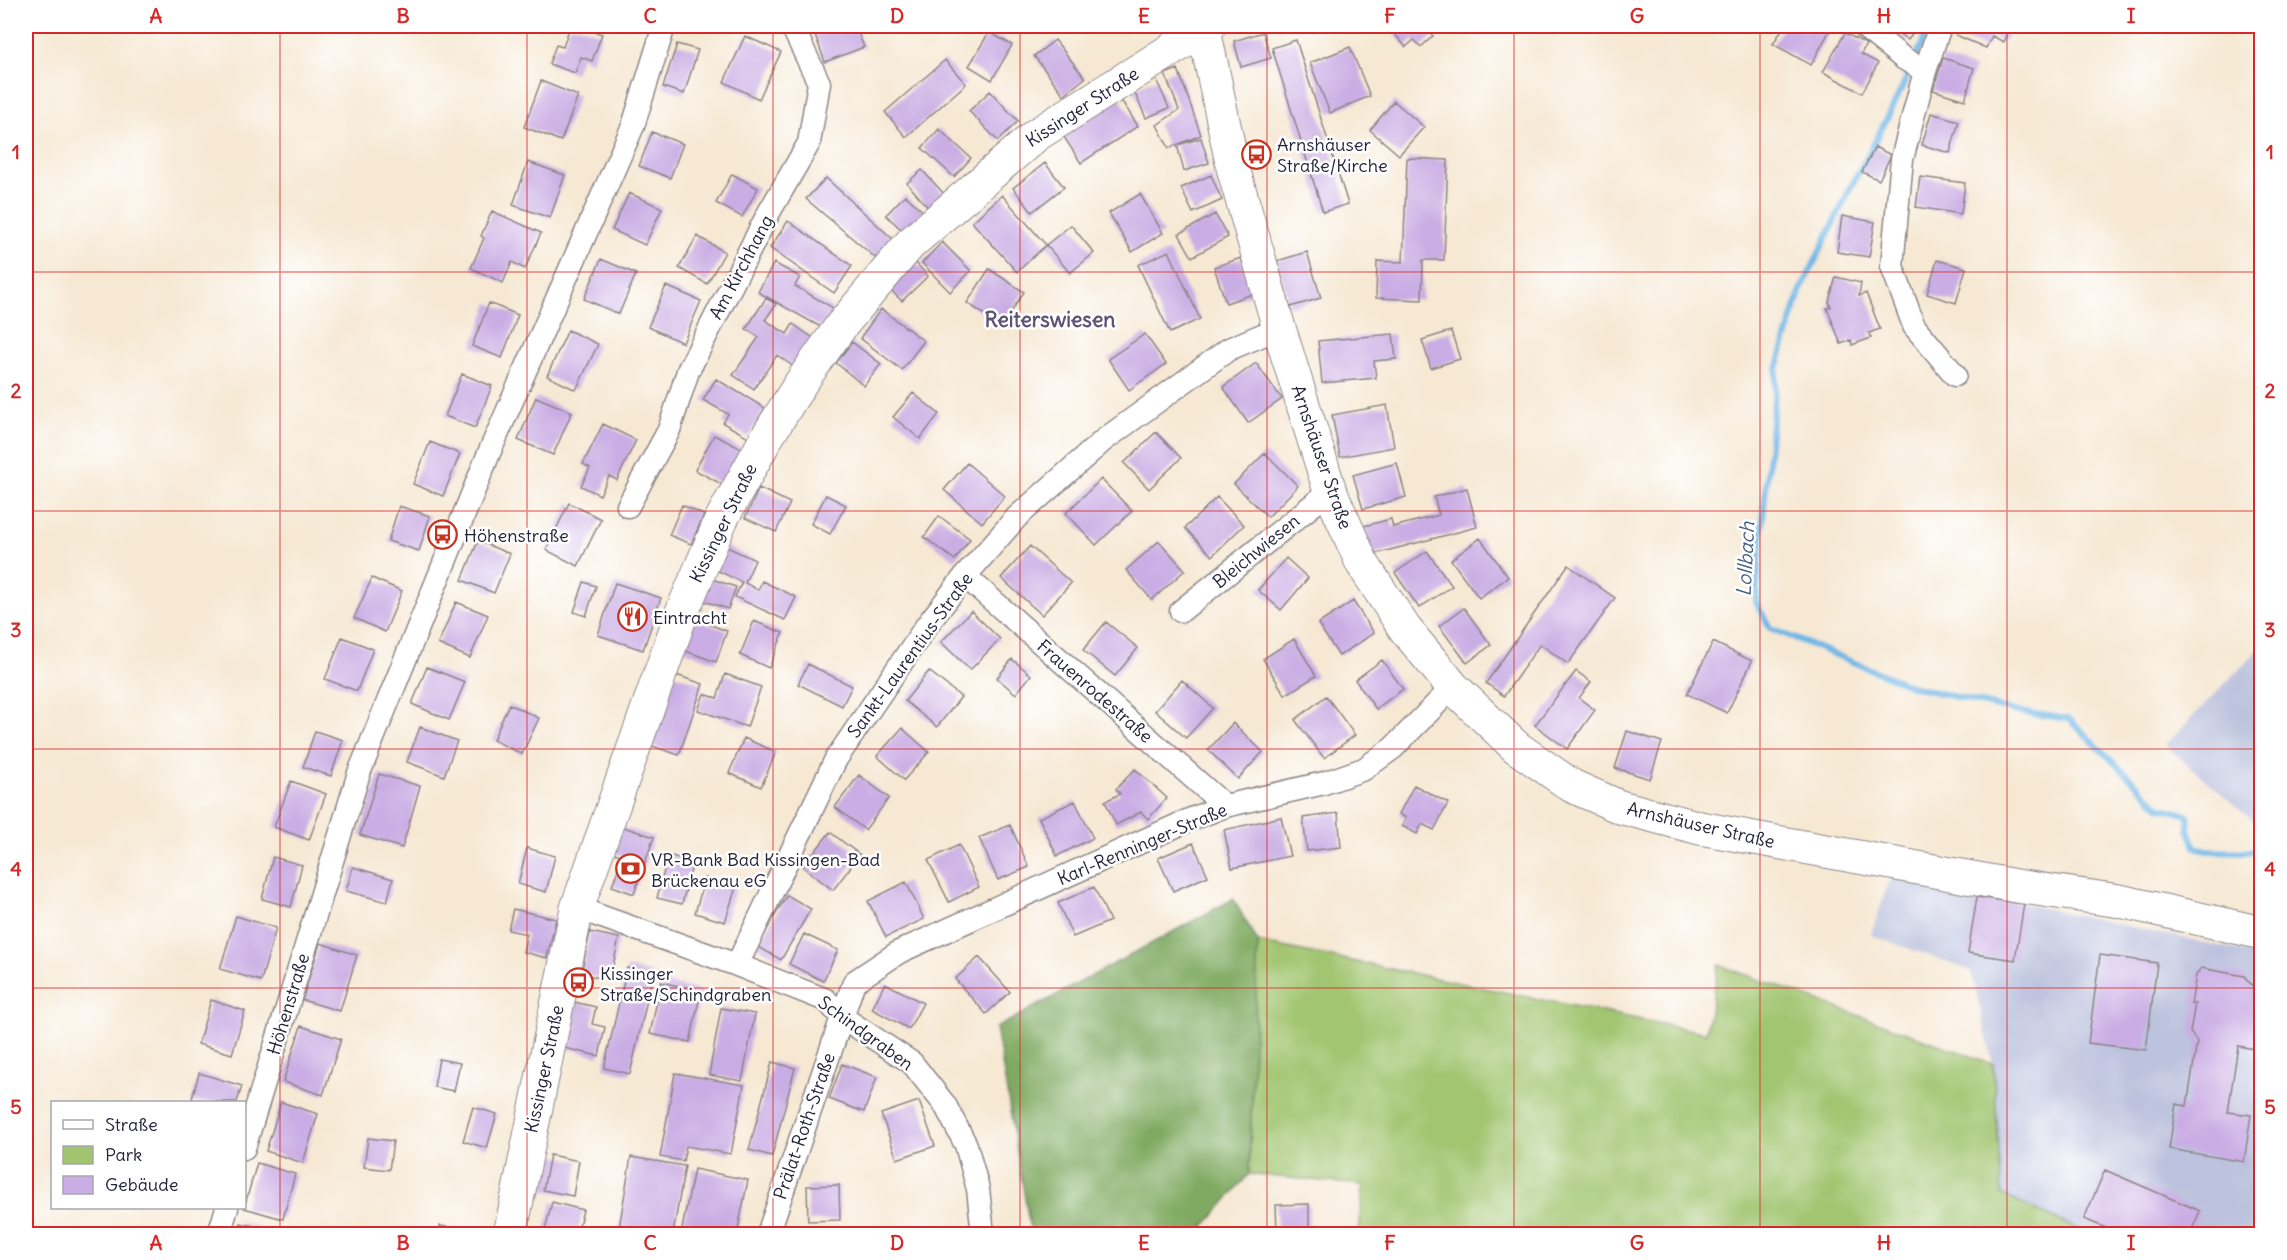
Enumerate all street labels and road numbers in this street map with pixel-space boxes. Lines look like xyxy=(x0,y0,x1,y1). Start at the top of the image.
street label: Kissinger Straße xyxy=(1021,62,1143,152)
street label: Am Kirchhang xyxy=(704,211,778,323)
street label: Arnshäuser Straße xyxy=(1287,382,1357,532)
street label: Kissinger Straße xyxy=(684,460,762,586)
street label: Bleichwiesen xyxy=(1208,509,1304,593)
street label: Sankt-Laurentius-Straße xyxy=(842,568,978,742)
street label: Frauenrodestraße xyxy=(1032,634,1158,748)
street label: Arnshäuser Straße xyxy=(1625,797,1777,853)
street label: Karl-Renninger-Straße xyxy=(1054,798,1230,890)
street label: Höhenstraße xyxy=(262,951,314,1057)
street label: Schindgraben xyxy=(814,991,918,1075)
street label: Kissinger Straße xyxy=(519,1003,569,1135)
street label: Prälat-Roth-Straße xyxy=(768,1050,840,1202)

